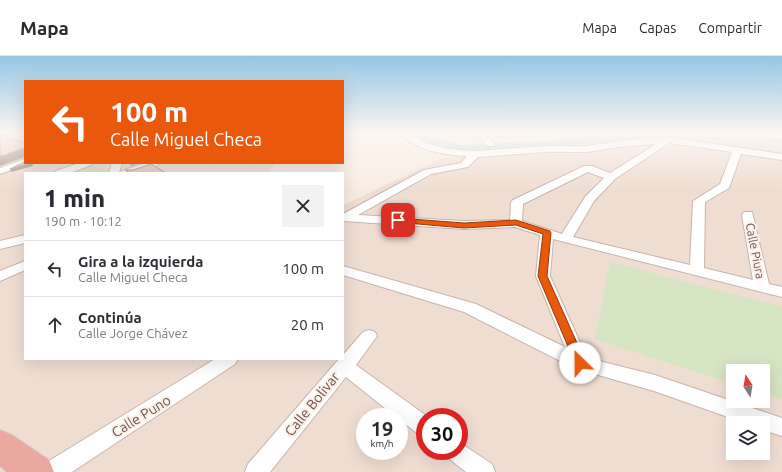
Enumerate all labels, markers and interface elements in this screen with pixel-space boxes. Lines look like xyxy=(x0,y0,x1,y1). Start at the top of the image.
text: Mapa xyxy=(20,17,69,39)
text: Mapa xyxy=(582,20,617,36)
text: Capas xyxy=(639,20,676,36)
text: Compartir xyxy=(698,20,762,36)
icon: left xyxy=(44,96,96,148)
text: 100 m xyxy=(110,96,188,127)
text: Calle Miguel Checa xyxy=(110,129,262,149)
text: 1 min xyxy=(44,185,105,212)
button: close xyxy=(282,185,324,227)
pin xyxy=(381,203,415,237)
icon: arrive xyxy=(387,209,409,231)
text: 190 m · 10:12 xyxy=(44,214,122,228)
street label: Calle Piura xyxy=(744,222,767,280)
text: Gira a la izquierda xyxy=(78,253,204,270)
icon: left xyxy=(44,258,66,280)
text: 100 m xyxy=(282,260,324,277)
text: Calle Miguel Checa xyxy=(78,270,188,284)
text: Continúa xyxy=(78,309,142,326)
icon: ahead xyxy=(44,314,66,336)
text: 20 m xyxy=(291,316,324,333)
text: Calle Jorge Chávez xyxy=(78,326,188,340)
position arrow xyxy=(559,342,601,384)
north arrow xyxy=(726,364,770,408)
map controls xyxy=(726,364,770,460)
street label: Calle Bolivar xyxy=(281,368,343,439)
street label: Calle Puno xyxy=(109,392,173,440)
speed limit sign: 30 xyxy=(416,408,468,460)
button: layers xyxy=(726,416,770,460)
text: 19 xyxy=(371,417,393,440)
text: km/h xyxy=(370,438,394,449)

